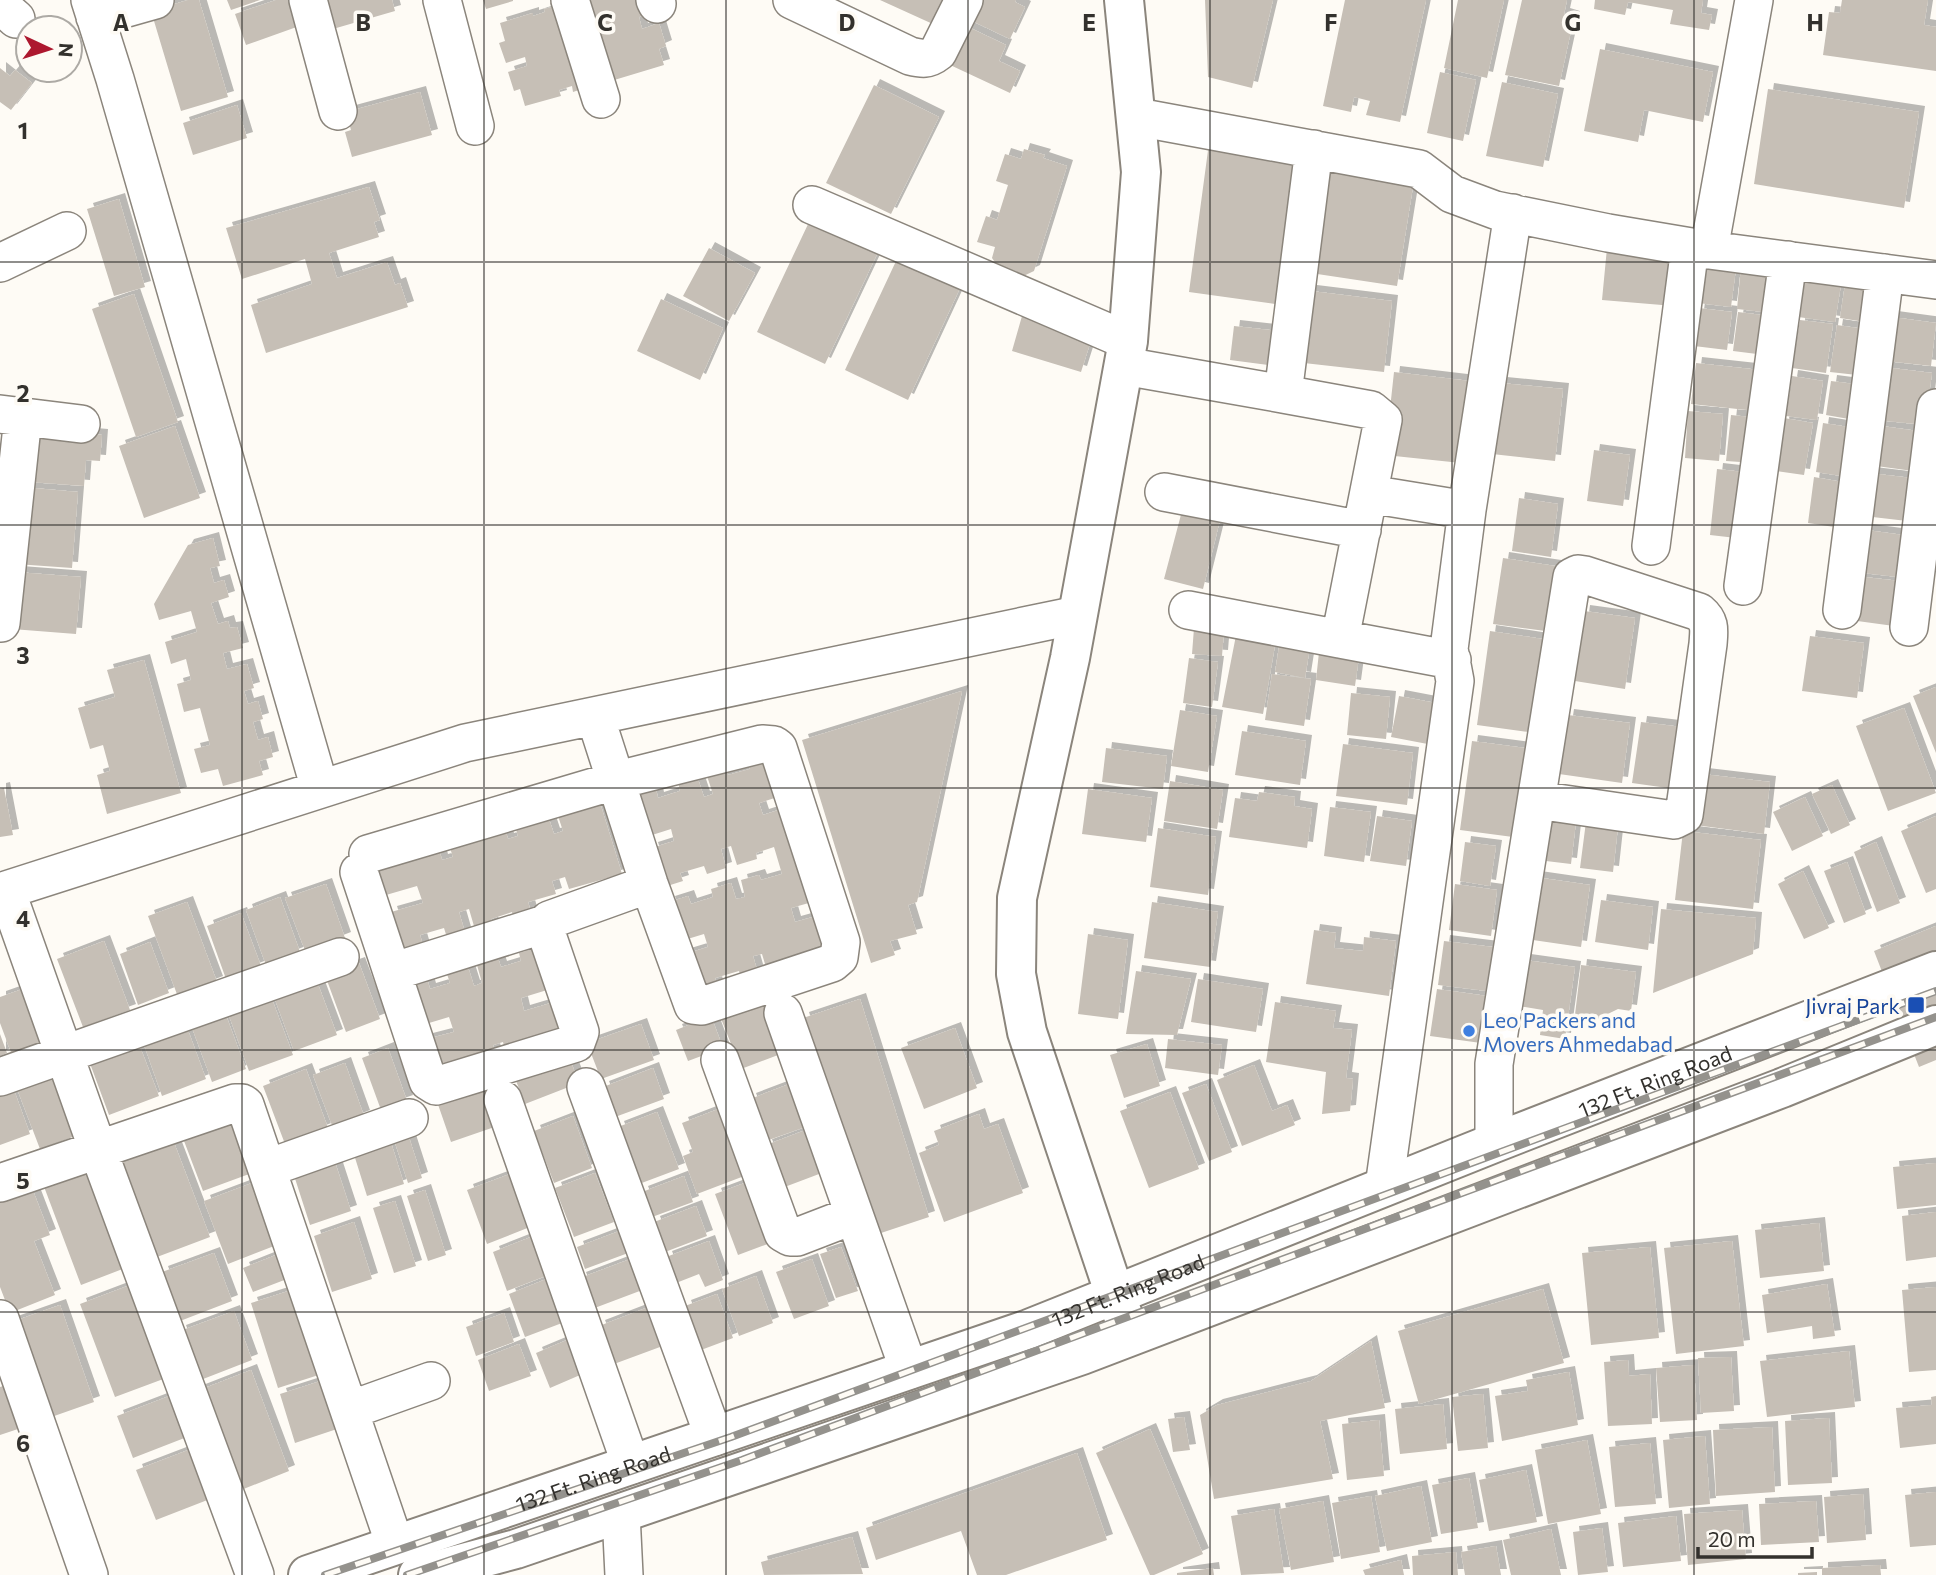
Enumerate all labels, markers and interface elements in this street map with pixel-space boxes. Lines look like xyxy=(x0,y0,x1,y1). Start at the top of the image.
text: A xyxy=(113,8,130,36)
text: B xyxy=(355,8,371,36)
text: C xyxy=(597,8,613,36)
text: D xyxy=(839,8,856,36)
text: E xyxy=(1082,8,1096,36)
text: F xyxy=(1324,8,1338,36)
text: G xyxy=(1565,8,1581,36)
text: H xyxy=(1806,8,1824,36)
north arrow xyxy=(14,14,84,84)
text: N xyxy=(54,42,78,58)
text: 1 xyxy=(18,116,28,144)
text: 2 xyxy=(16,379,30,407)
text: 3 xyxy=(16,641,30,669)
text: 4 xyxy=(16,904,30,932)
place label: Jivraj Park xyxy=(1805,993,1900,1018)
marker: Jivraj Park xyxy=(1906,995,1926,1015)
place label: Leo Packers and Movers Ahmedabad xyxy=(1483,1007,1673,1056)
marker: Leo Packers and Movers Ahmedabad xyxy=(1461,1023,1477,1039)
street label: 132 Ft. Ring Road xyxy=(1574,1039,1735,1122)
text: 5 xyxy=(16,1166,30,1194)
street label: 132 Ft. Ring Road xyxy=(1048,1248,1208,1331)
text: 6 xyxy=(16,1429,30,1457)
street label: 132 Ft. Ring Road xyxy=(512,1440,674,1516)
scale bar xyxy=(1698,1516,1812,1560)
text: 20 m xyxy=(1708,1526,1756,1551)

